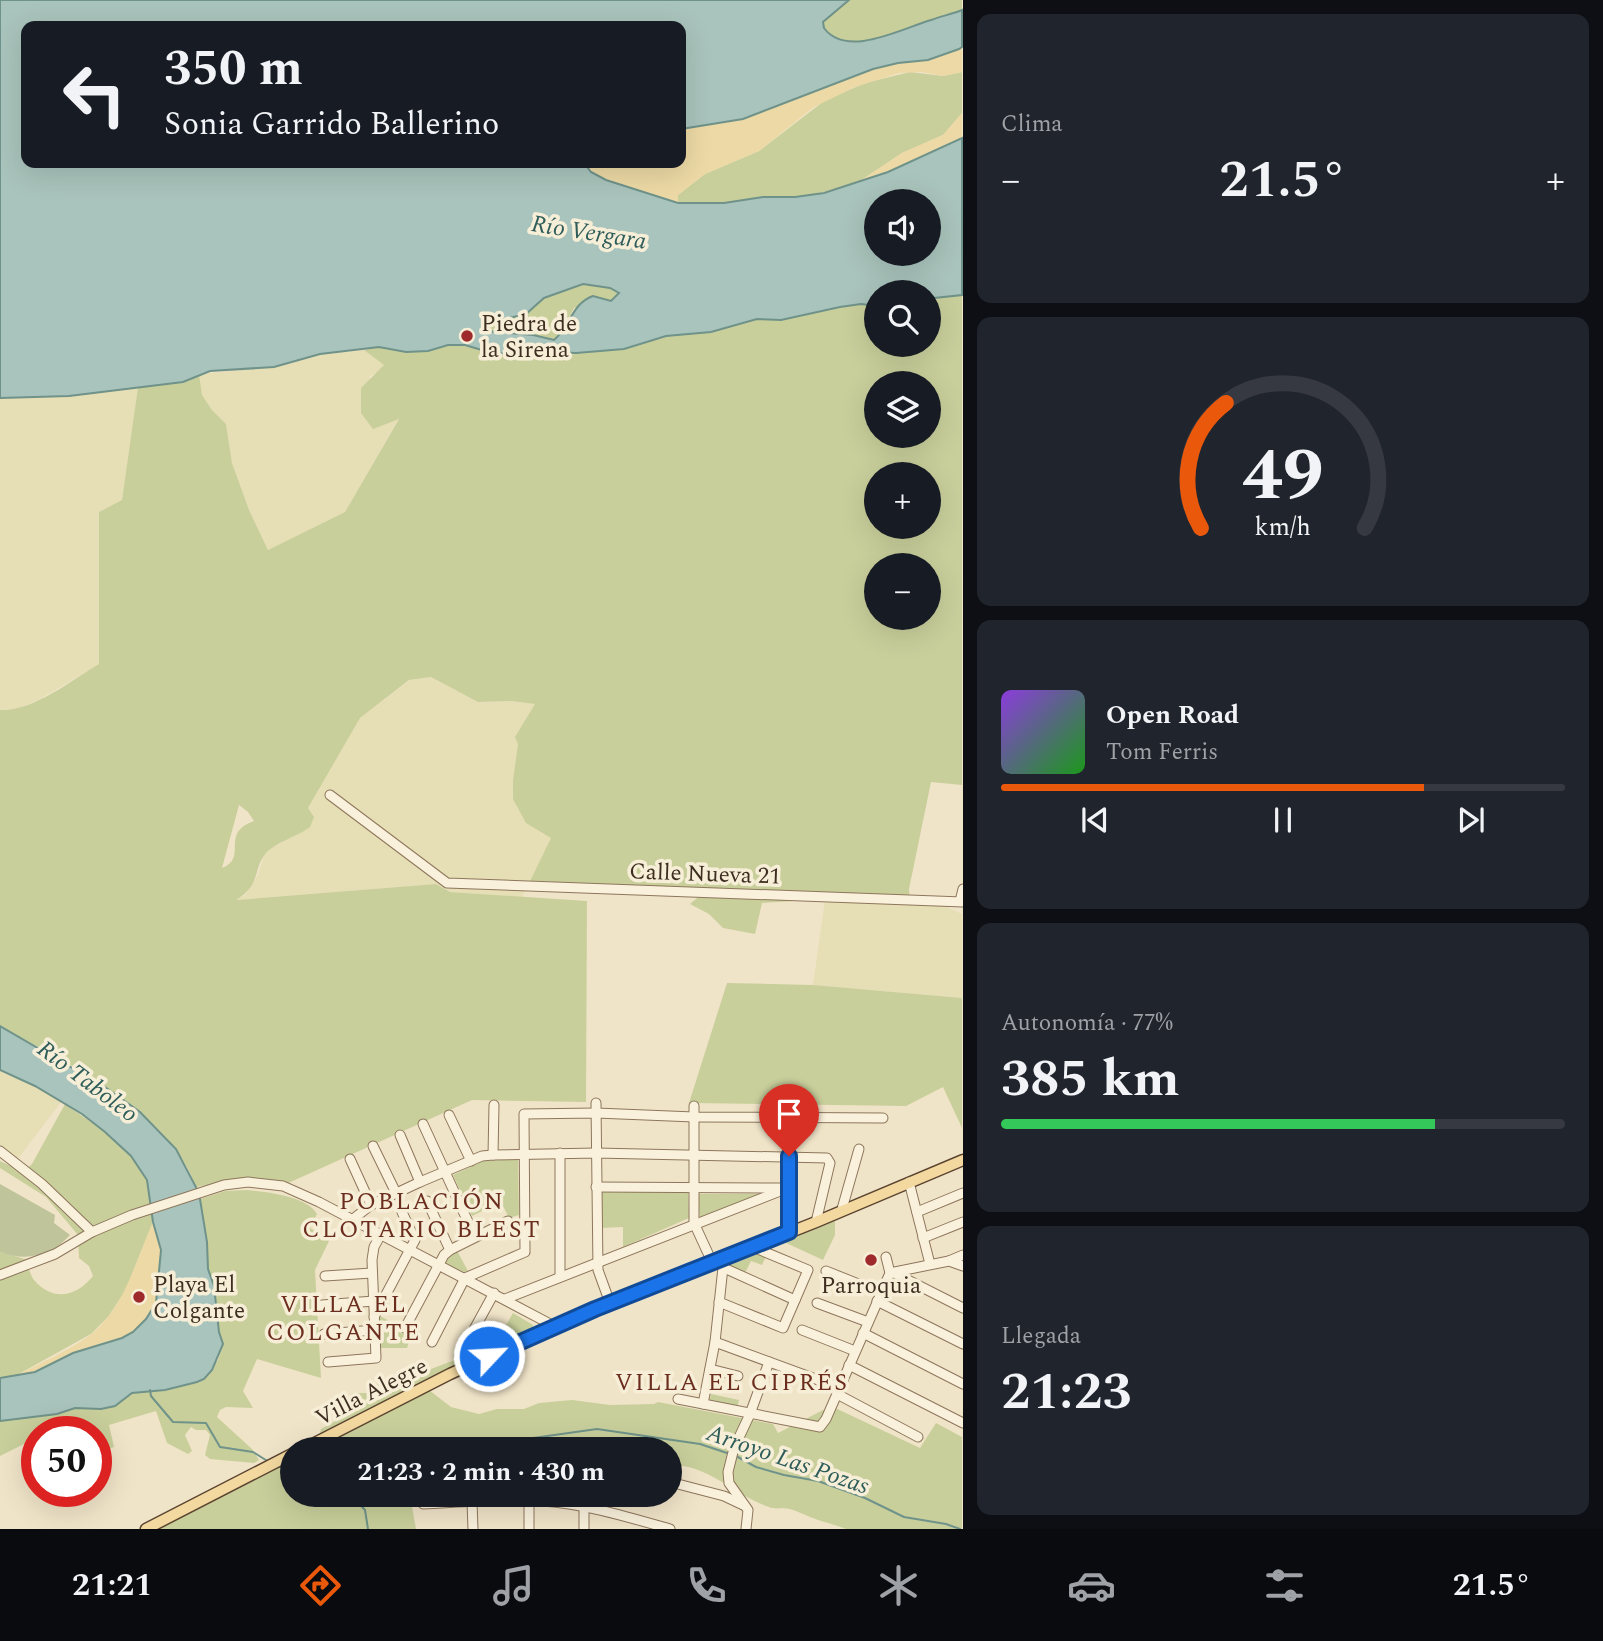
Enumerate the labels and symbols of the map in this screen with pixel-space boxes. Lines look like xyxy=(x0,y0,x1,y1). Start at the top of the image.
water label: Río Vergara xyxy=(529,206,649,260)
place label: Piedra de la Sirena xyxy=(481,307,577,368)
marker: Piedra de la Sirena xyxy=(459,328,475,344)
street label: Calle Nueva 21 xyxy=(629,854,781,895)
water label: Río Taboleo xyxy=(29,1032,146,1132)
pin xyxy=(759,1084,819,1156)
district label: POBLACIÓN CLOTARIO BLEST xyxy=(302,1184,542,1248)
marker: Parroquia xyxy=(863,1252,879,1268)
place label: Playa El Colgante xyxy=(153,1268,245,1329)
place label: Parroquia xyxy=(821,1269,921,1304)
district label: VILLA EL COLGANTE xyxy=(267,1287,421,1351)
marker: Playa El Colgante xyxy=(131,1289,147,1305)
position arrow xyxy=(452,1319,526,1393)
street label: Villa Alegre xyxy=(309,1349,434,1436)
district label: VILLA EL CIPRÉS xyxy=(615,1365,849,1401)
water label: Arroyo Las Pozas xyxy=(701,1415,874,1505)
speed limit sign: 50 xyxy=(21,1416,112,1507)

